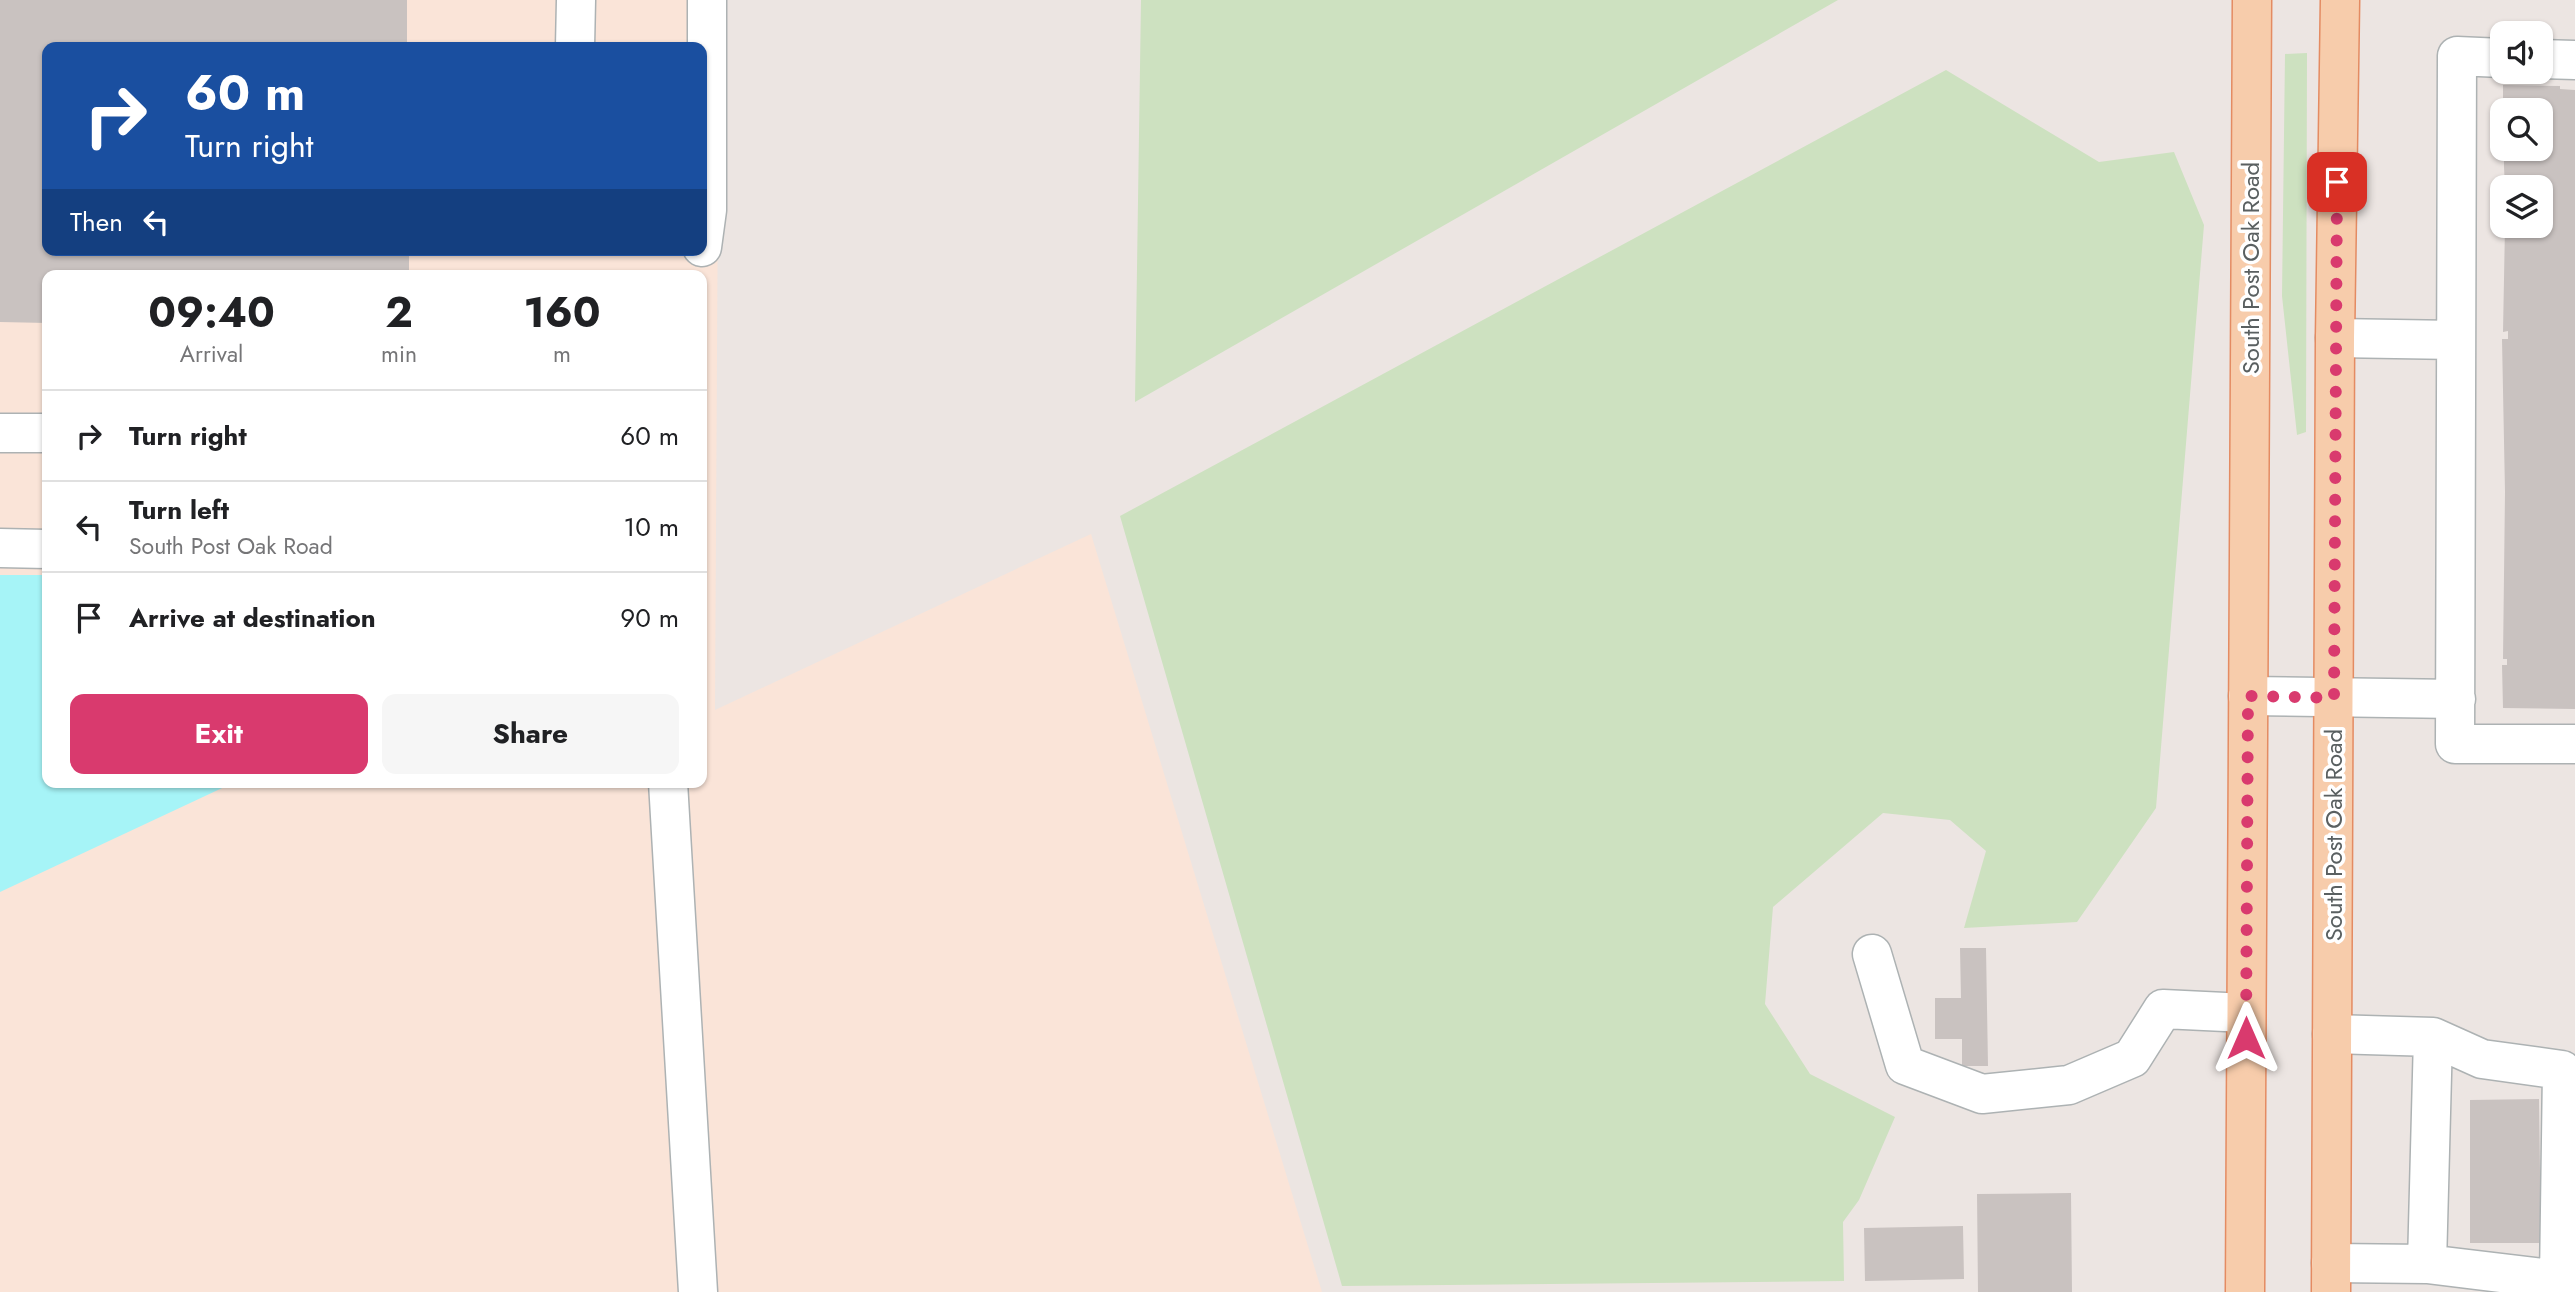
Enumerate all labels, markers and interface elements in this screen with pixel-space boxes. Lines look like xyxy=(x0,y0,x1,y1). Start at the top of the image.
map controls xyxy=(2490,21,2553,238)
button: sound xyxy=(2490,21,2553,84)
text: 60 m xyxy=(185,58,305,128)
icon: right xyxy=(70,70,161,161)
button: search xyxy=(2490,98,2553,161)
text: Turn right xyxy=(185,123,314,169)
pin xyxy=(2307,152,2367,212)
street label: South Post Oak Road xyxy=(2233,162,2268,374)
icon: arrive xyxy=(2318,163,2356,201)
button: layers xyxy=(2490,175,2553,238)
text: Then xyxy=(70,203,123,241)
icon: left xyxy=(137,203,175,241)
text: 09:40 xyxy=(148,282,275,343)
text: 2 xyxy=(385,282,413,343)
text: 160 xyxy=(523,282,601,343)
text: Arrival xyxy=(180,337,243,371)
text: min xyxy=(381,337,417,371)
text: m xyxy=(553,337,571,371)
icon: right xyxy=(70,417,108,455)
text: Turn right xyxy=(129,417,247,455)
text: 60 m xyxy=(620,417,679,455)
text: Turn left xyxy=(129,491,229,529)
icon: left xyxy=(70,508,108,546)
text: 10 m xyxy=(624,508,679,546)
text: South Post Oak Road xyxy=(129,529,333,563)
icon: arrive xyxy=(70,599,108,637)
text: Arrive at destination xyxy=(129,599,376,637)
text: 90 m xyxy=(620,599,679,637)
button: Exit xyxy=(70,694,368,774)
button: Share xyxy=(382,694,679,774)
street label: South Post Oak Road xyxy=(2316,729,2351,941)
position arrow xyxy=(2209,1001,2283,1075)

